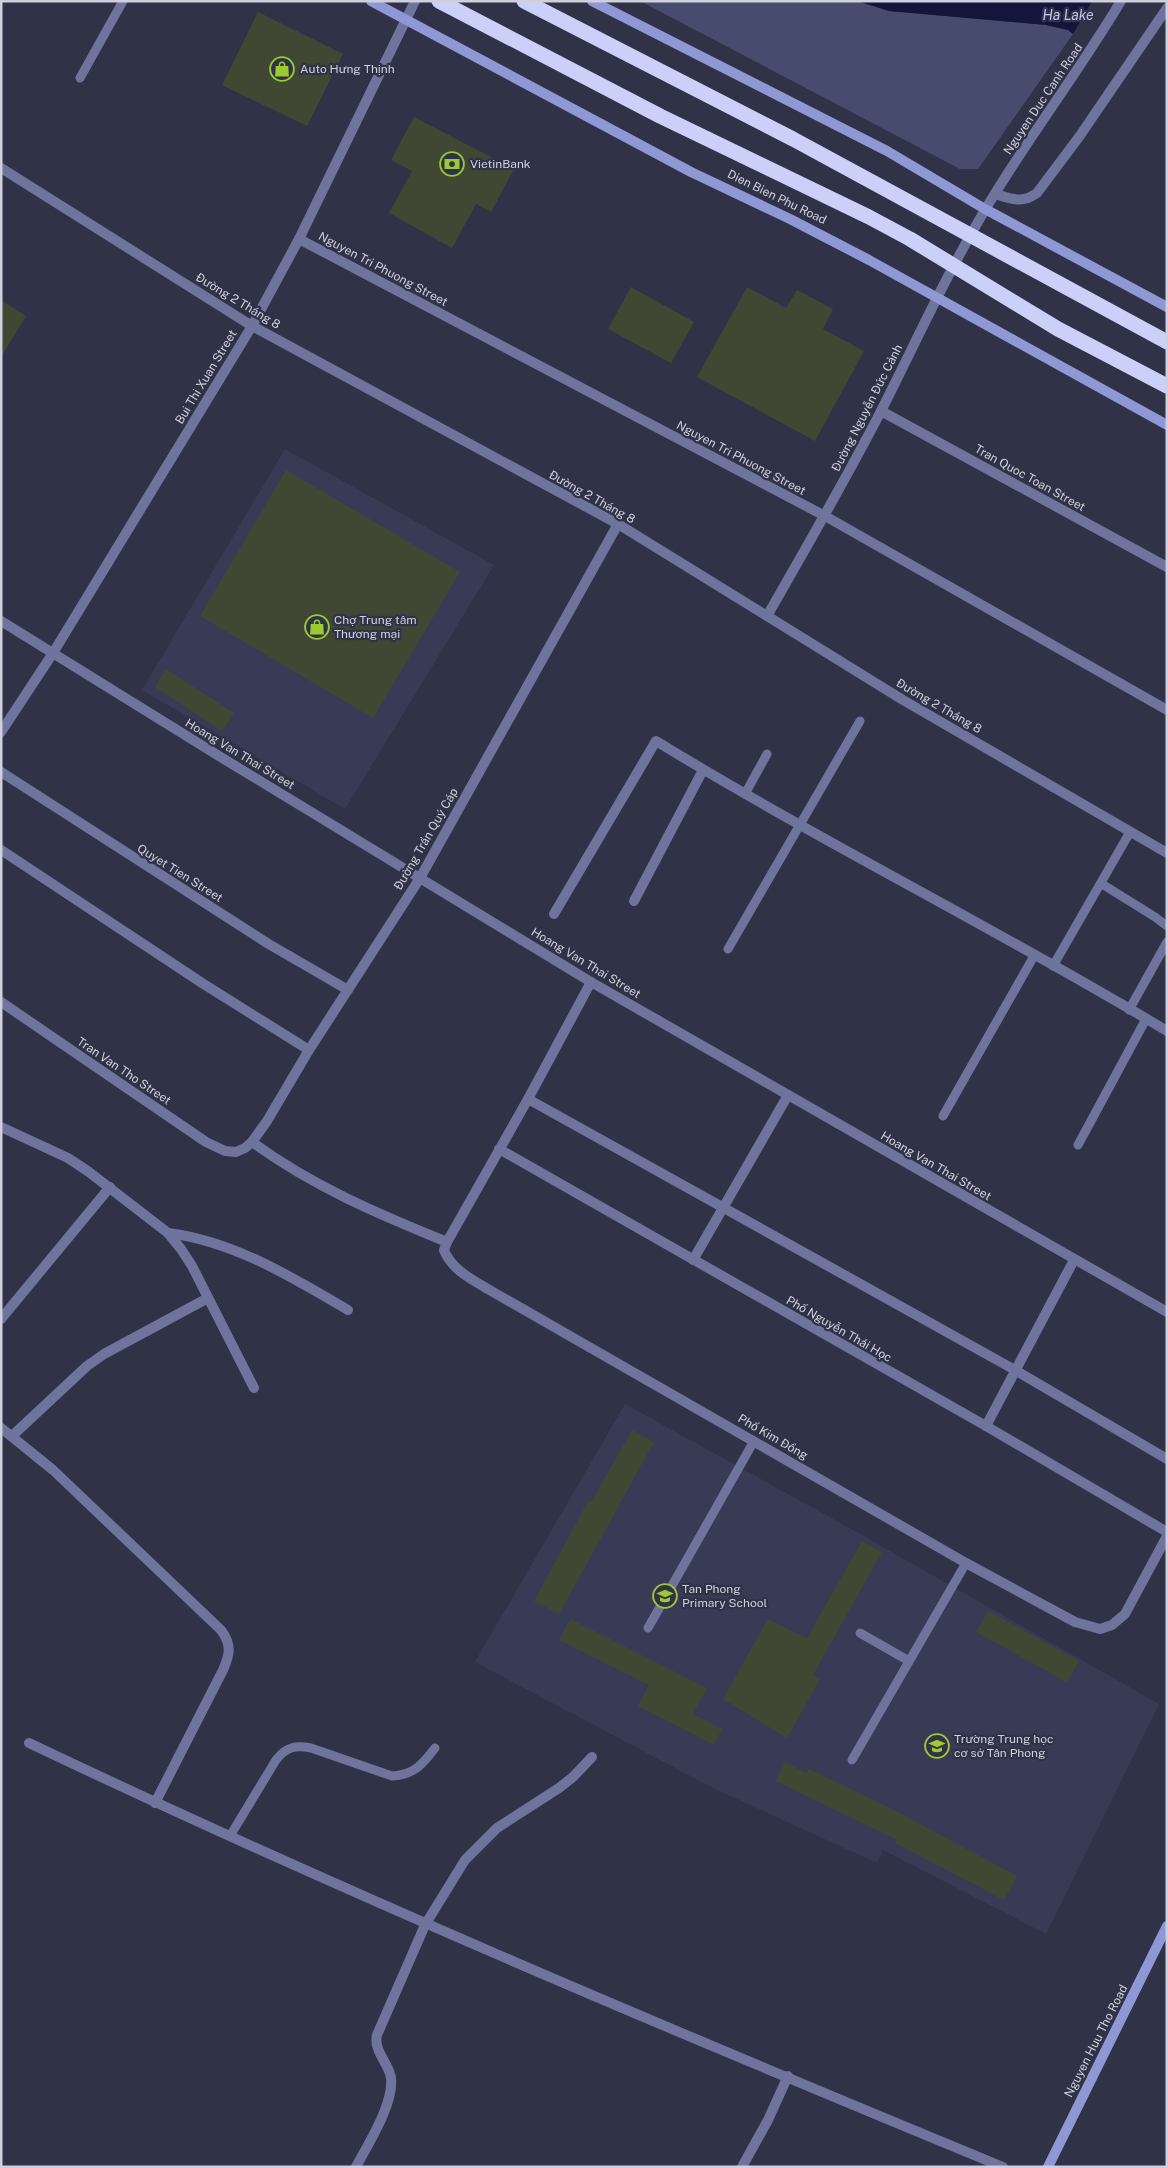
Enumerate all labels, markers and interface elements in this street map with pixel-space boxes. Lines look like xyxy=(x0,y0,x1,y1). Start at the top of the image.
water label: Ha Lake xyxy=(1042,7,1094,23)
street label: Nguyen Duc Canh Road xyxy=(1001,41,1085,157)
shop icon: Auto Hưng Thịnh xyxy=(269,56,295,82)
place label: Auto Hưng Thịnh xyxy=(300,62,395,76)
bank icon: VietinBank xyxy=(439,151,465,177)
place label: VietinBank xyxy=(470,157,531,171)
street label: Dien Bien Phu Road xyxy=(725,167,829,227)
street label: Nguyen Tri Phuong Street xyxy=(316,229,450,309)
street label: Đường 2 Tháng 8 xyxy=(193,270,283,332)
street label: Bui Thi Xuan Street xyxy=(172,327,240,427)
street label: Đường Nguyễn Đức Cảnh xyxy=(829,342,905,474)
street label: Nguyen Tri Phuong Street xyxy=(674,418,808,498)
street label: Tran Quoc Toan Street xyxy=(972,442,1088,514)
street label: Đường 2 Tháng 8 xyxy=(546,468,638,527)
place label: Chợ Trung tâm Thương mại xyxy=(334,613,417,641)
shop icon: Chợ Trung tâm Thương mại xyxy=(304,614,330,640)
street label: Đường 2 Tháng 8 xyxy=(894,676,984,736)
street label: Hoang Van Thai Street xyxy=(183,716,298,792)
street label: Đường Trần Quý Cáp xyxy=(391,786,461,892)
street label: Quyet Tien Street xyxy=(135,841,226,905)
street label: Hoang Van Thai Street xyxy=(529,925,644,1001)
street label: Tran Van Tho Street xyxy=(74,1034,174,1108)
street label: Hoang Van Thai Street xyxy=(878,1129,994,1204)
street label: Phố Nguyễn Thái Học xyxy=(784,1293,894,1365)
street label: Phố Kim Đồng xyxy=(736,1411,810,1463)
place label: Tan Phong Primary School xyxy=(682,1582,767,1610)
school or university icon: Tan Phong Primary School xyxy=(652,1583,678,1609)
place label: Trường Trung học cơ sở Tân Phong xyxy=(954,1732,1054,1760)
school or university icon: Trường Trung học cơ sở Tân Phong xyxy=(924,1733,950,1759)
street label: Nguyen Huu Tho Road xyxy=(1062,1982,1130,2100)

